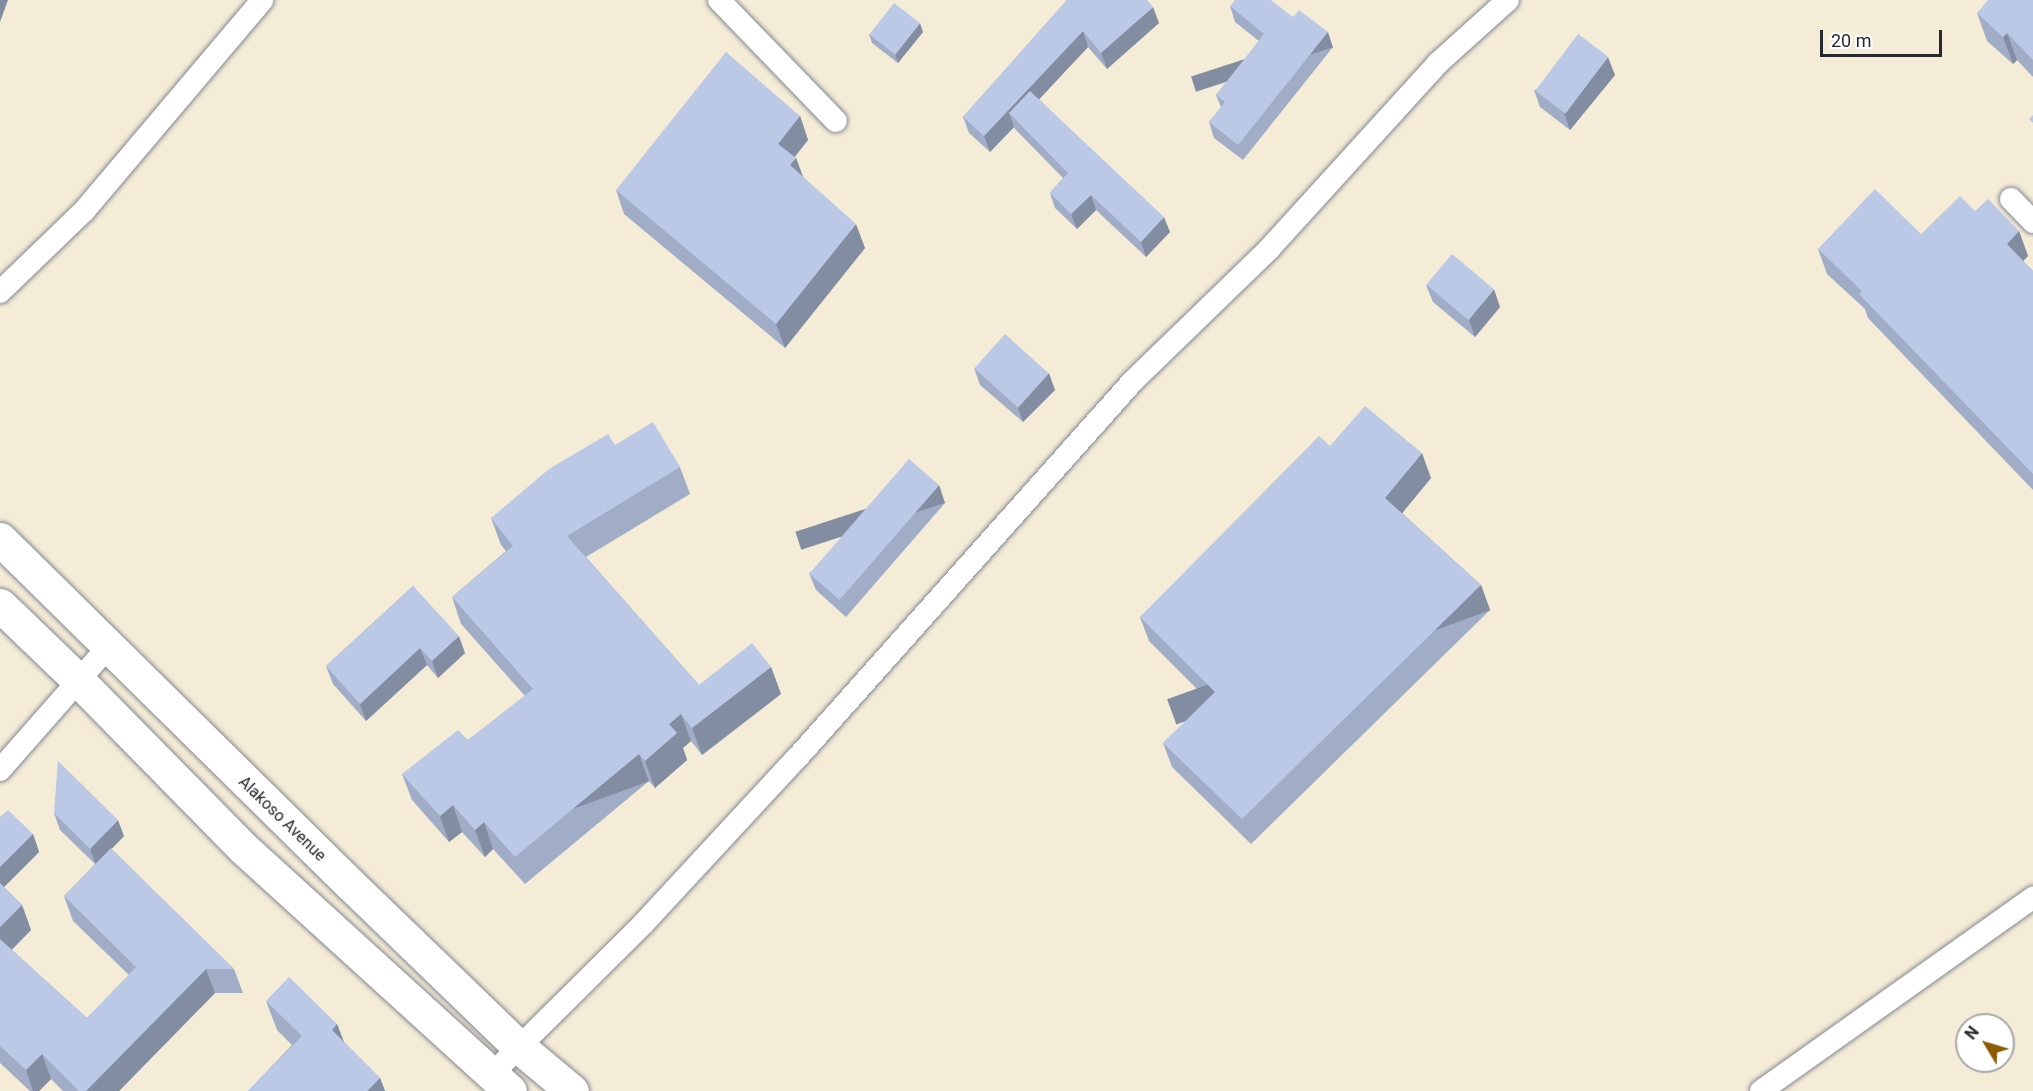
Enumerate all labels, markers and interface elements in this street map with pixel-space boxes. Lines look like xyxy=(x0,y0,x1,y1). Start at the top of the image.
scale bar xyxy=(1823,18,1944,56)
text: 20 m xyxy=(1831,30,1871,51)
street label: Alakoso Avenue xyxy=(234,773,330,865)
north arrow xyxy=(1955,1013,2015,1073)
text: N xyxy=(1961,1023,1983,1043)

